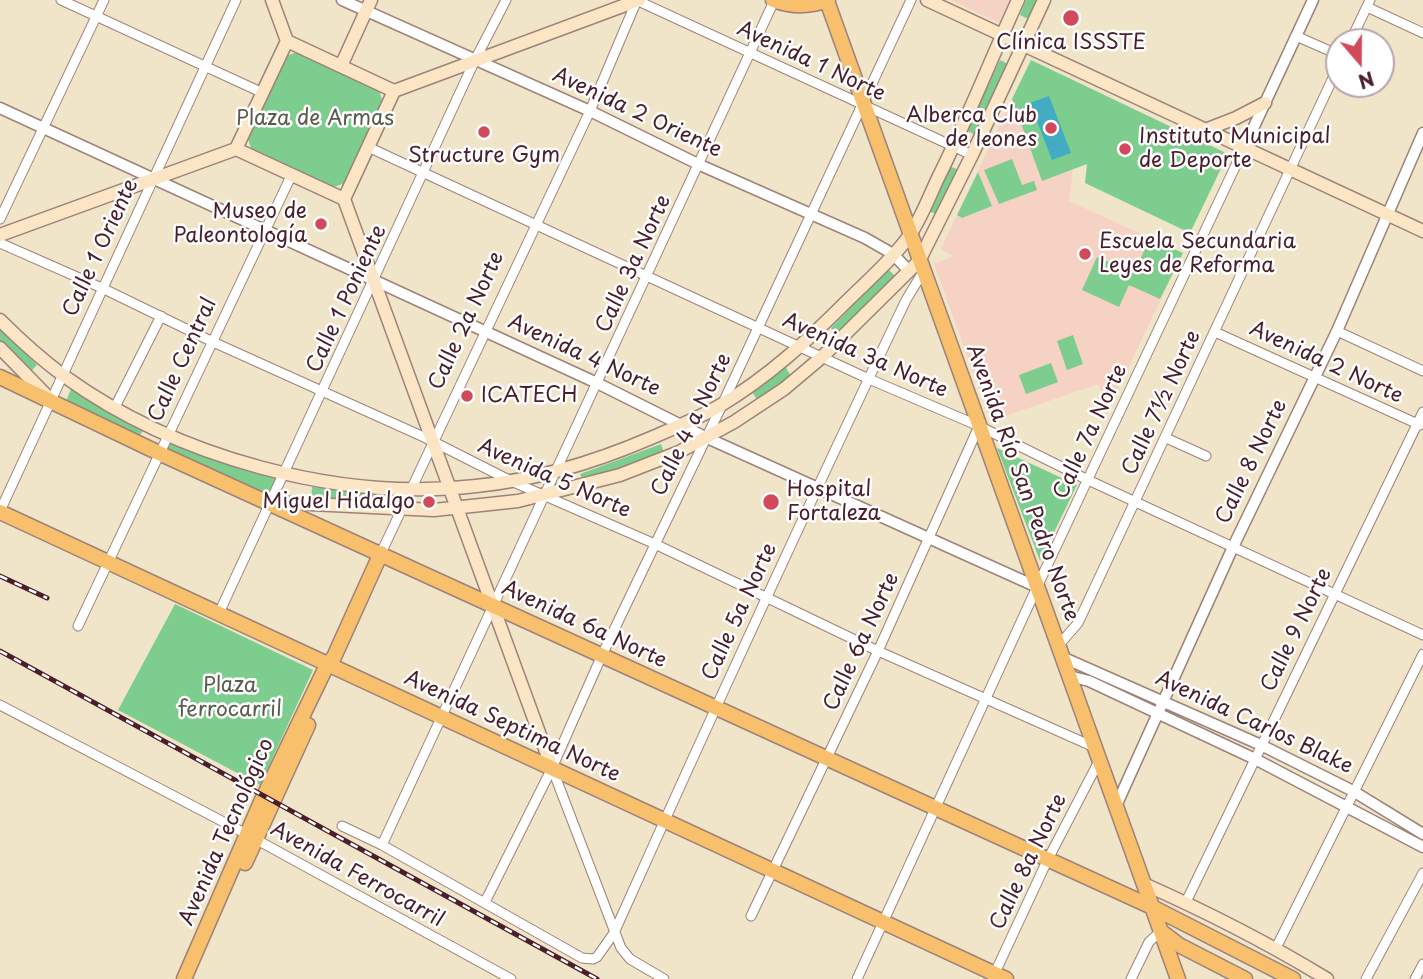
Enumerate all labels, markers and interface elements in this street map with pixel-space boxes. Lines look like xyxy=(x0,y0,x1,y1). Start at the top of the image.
marker: Clínica ISSSTE xyxy=(1061,8,1081,28)
street label: Avenida 1 Norte xyxy=(733,17,889,107)
north arrow xyxy=(1325,28,1395,98)
place label: Clínica ISSSTE xyxy=(996,30,1146,56)
street label: Avenida 2 Oriente xyxy=(548,63,726,163)
text: N xyxy=(1355,65,1378,97)
place label: Alberca Club de leones xyxy=(906,103,1037,153)
park label: Plaza de Armas xyxy=(236,106,394,132)
marker: Alberca Club de leones xyxy=(1043,120,1059,136)
marker: Structure Gym xyxy=(476,124,492,140)
place label: Instituto Municipal de Deporte xyxy=(1139,124,1331,174)
marker: Instituto Municipal de Deporte xyxy=(1117,141,1133,157)
place label: Structure Gym xyxy=(408,143,560,169)
street label: Calle 1 Oriente xyxy=(58,175,144,321)
street label: Calle 3a Norte xyxy=(591,191,677,337)
place label: Museo de Paleontología xyxy=(174,199,307,249)
marker: Museo de Paleontología xyxy=(313,216,329,232)
street label: Calle 1 Poniente xyxy=(302,221,392,377)
place label: Escuela Secundaria Leyes de Reforma xyxy=(1099,229,1296,279)
marker: Escuela Secundaria Leyes de Reforma xyxy=(1077,246,1093,262)
street label: Calle 2a Norte xyxy=(424,248,510,394)
street label: Calle Central xyxy=(143,294,223,426)
street label: Avenida 3a Norte xyxy=(779,308,951,404)
street label: Avenida 4 Norte xyxy=(504,310,664,402)
street label: Avenida 2 Norte xyxy=(1245,316,1407,410)
street label: Calle 7½ Norte xyxy=(1117,327,1207,479)
street label: Avenida Río San Pedro Norte xyxy=(960,341,1084,625)
street label: Calle 4 a Norte xyxy=(647,349,737,501)
street label: Calle 7a Norte xyxy=(1049,361,1133,503)
place label: ICATECH xyxy=(481,383,578,409)
marker: ICATECH xyxy=(459,388,475,404)
street label: Calle 8 Norte xyxy=(1211,396,1293,528)
street label: Avenida 5 Norte xyxy=(474,434,634,524)
place label: Hospital Fortaleza xyxy=(787,477,881,527)
place label: Miguel Hidalgo xyxy=(262,489,415,515)
marker: Hospital Fortaleza xyxy=(761,492,781,512)
marker: Miguel Hidalgo xyxy=(421,494,437,510)
street label: Calle 5a Norte xyxy=(697,539,783,685)
street label: Calle 9 Norte xyxy=(1256,564,1338,696)
street label: Calle 6a Norte xyxy=(819,569,905,715)
street label: Avenida 6a Norte xyxy=(498,576,670,674)
street label: Avenida Septima Norte xyxy=(400,666,624,788)
street label: Avenida Carlos Blake xyxy=(1151,666,1357,780)
park label: Plaza ferrocarril xyxy=(178,673,282,723)
street label: Avenida Tecnológico xyxy=(174,735,280,929)
street label: Calle 8a Norte xyxy=(985,790,1073,934)
street label: Avenida Ferrocarril xyxy=(266,817,448,933)

